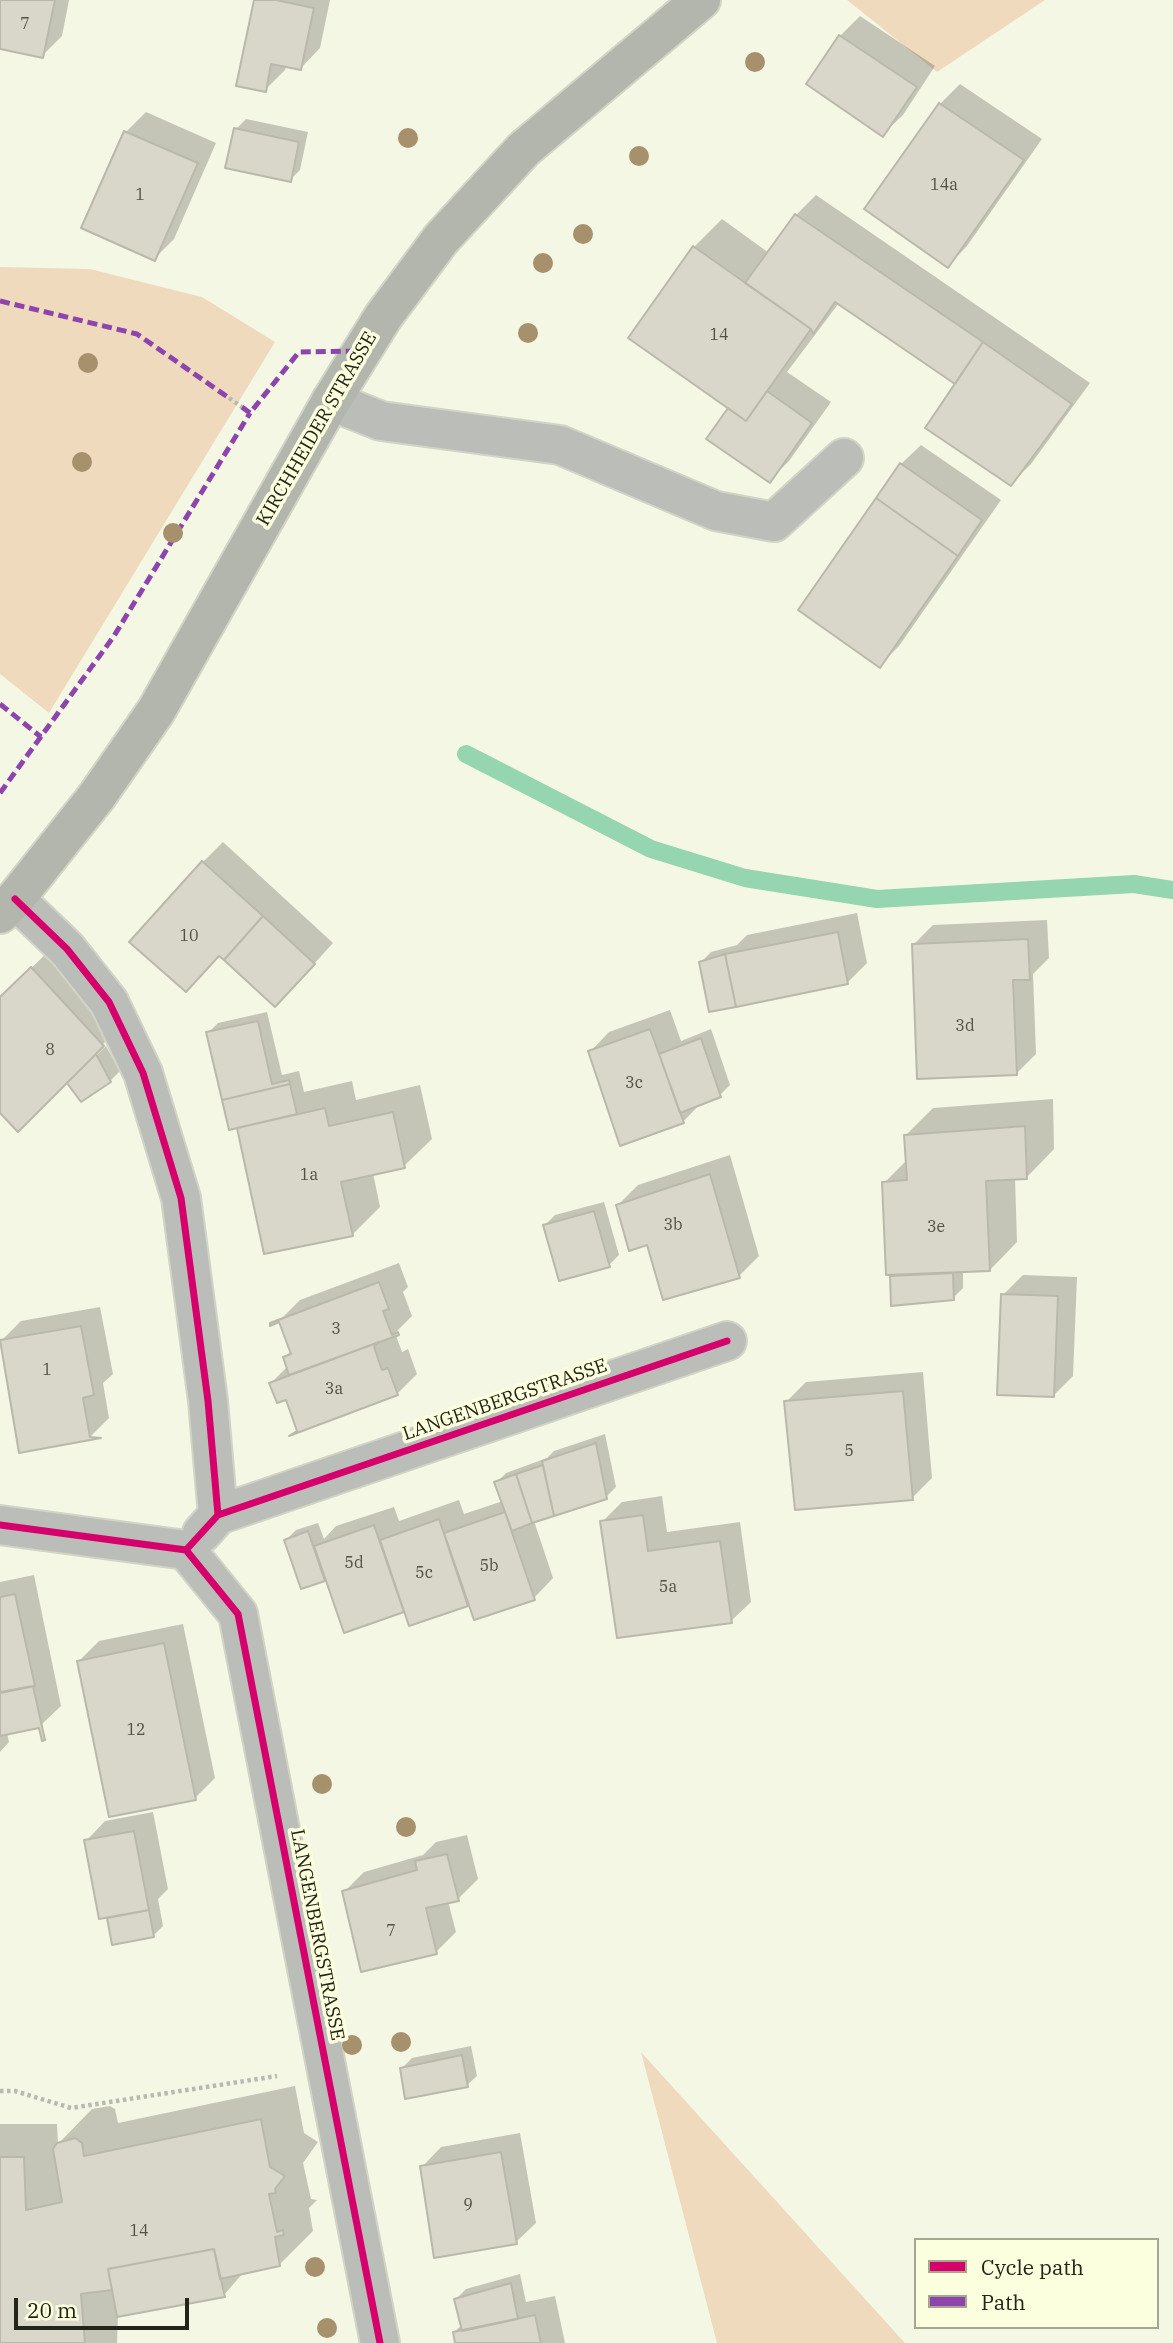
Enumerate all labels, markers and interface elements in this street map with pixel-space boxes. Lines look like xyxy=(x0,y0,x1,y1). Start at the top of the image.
house number: 7 xyxy=(20,14,30,34)
house number: 14a xyxy=(930,175,958,195)
house number: 1 xyxy=(135,185,145,205)
house number: 14 xyxy=(709,325,729,345)
street label: KIRCHHEIDER STRASSE xyxy=(252,328,382,530)
house number: 10 xyxy=(179,926,199,946)
house number: 3d xyxy=(955,1016,975,1036)
house number: 8 xyxy=(45,1040,55,1060)
house number: 3c xyxy=(625,1073,643,1093)
house number: 1a xyxy=(300,1165,318,1185)
house number: 3b xyxy=(663,1215,683,1235)
house number: 3e xyxy=(927,1217,945,1237)
house number: 3 xyxy=(331,1319,341,1339)
street label: LANGENBERGSTRASSE xyxy=(400,1354,610,1446)
house number: 1 xyxy=(42,1360,52,1380)
house number: 3a xyxy=(325,1379,343,1399)
house number: 5 xyxy=(844,1441,854,1461)
house number: 5d xyxy=(344,1553,364,1573)
house number: 5b xyxy=(479,1556,499,1576)
house number: 5c xyxy=(415,1563,433,1583)
house number: 5a xyxy=(659,1577,677,1597)
house number: 12 xyxy=(126,1720,146,1740)
street label: LANGENBERGSTRASSE xyxy=(285,1827,349,2043)
house number: 7 xyxy=(386,1921,396,1941)
house number: 9 xyxy=(463,2195,473,2215)
house number: 14 xyxy=(129,2221,149,2241)
legend xyxy=(914,2238,1159,2329)
text: Cycle path xyxy=(981,2253,1084,2281)
scale bar xyxy=(18,2284,192,2328)
text: Path xyxy=(981,2288,1026,2316)
text: 20 m xyxy=(27,2296,77,2324)

